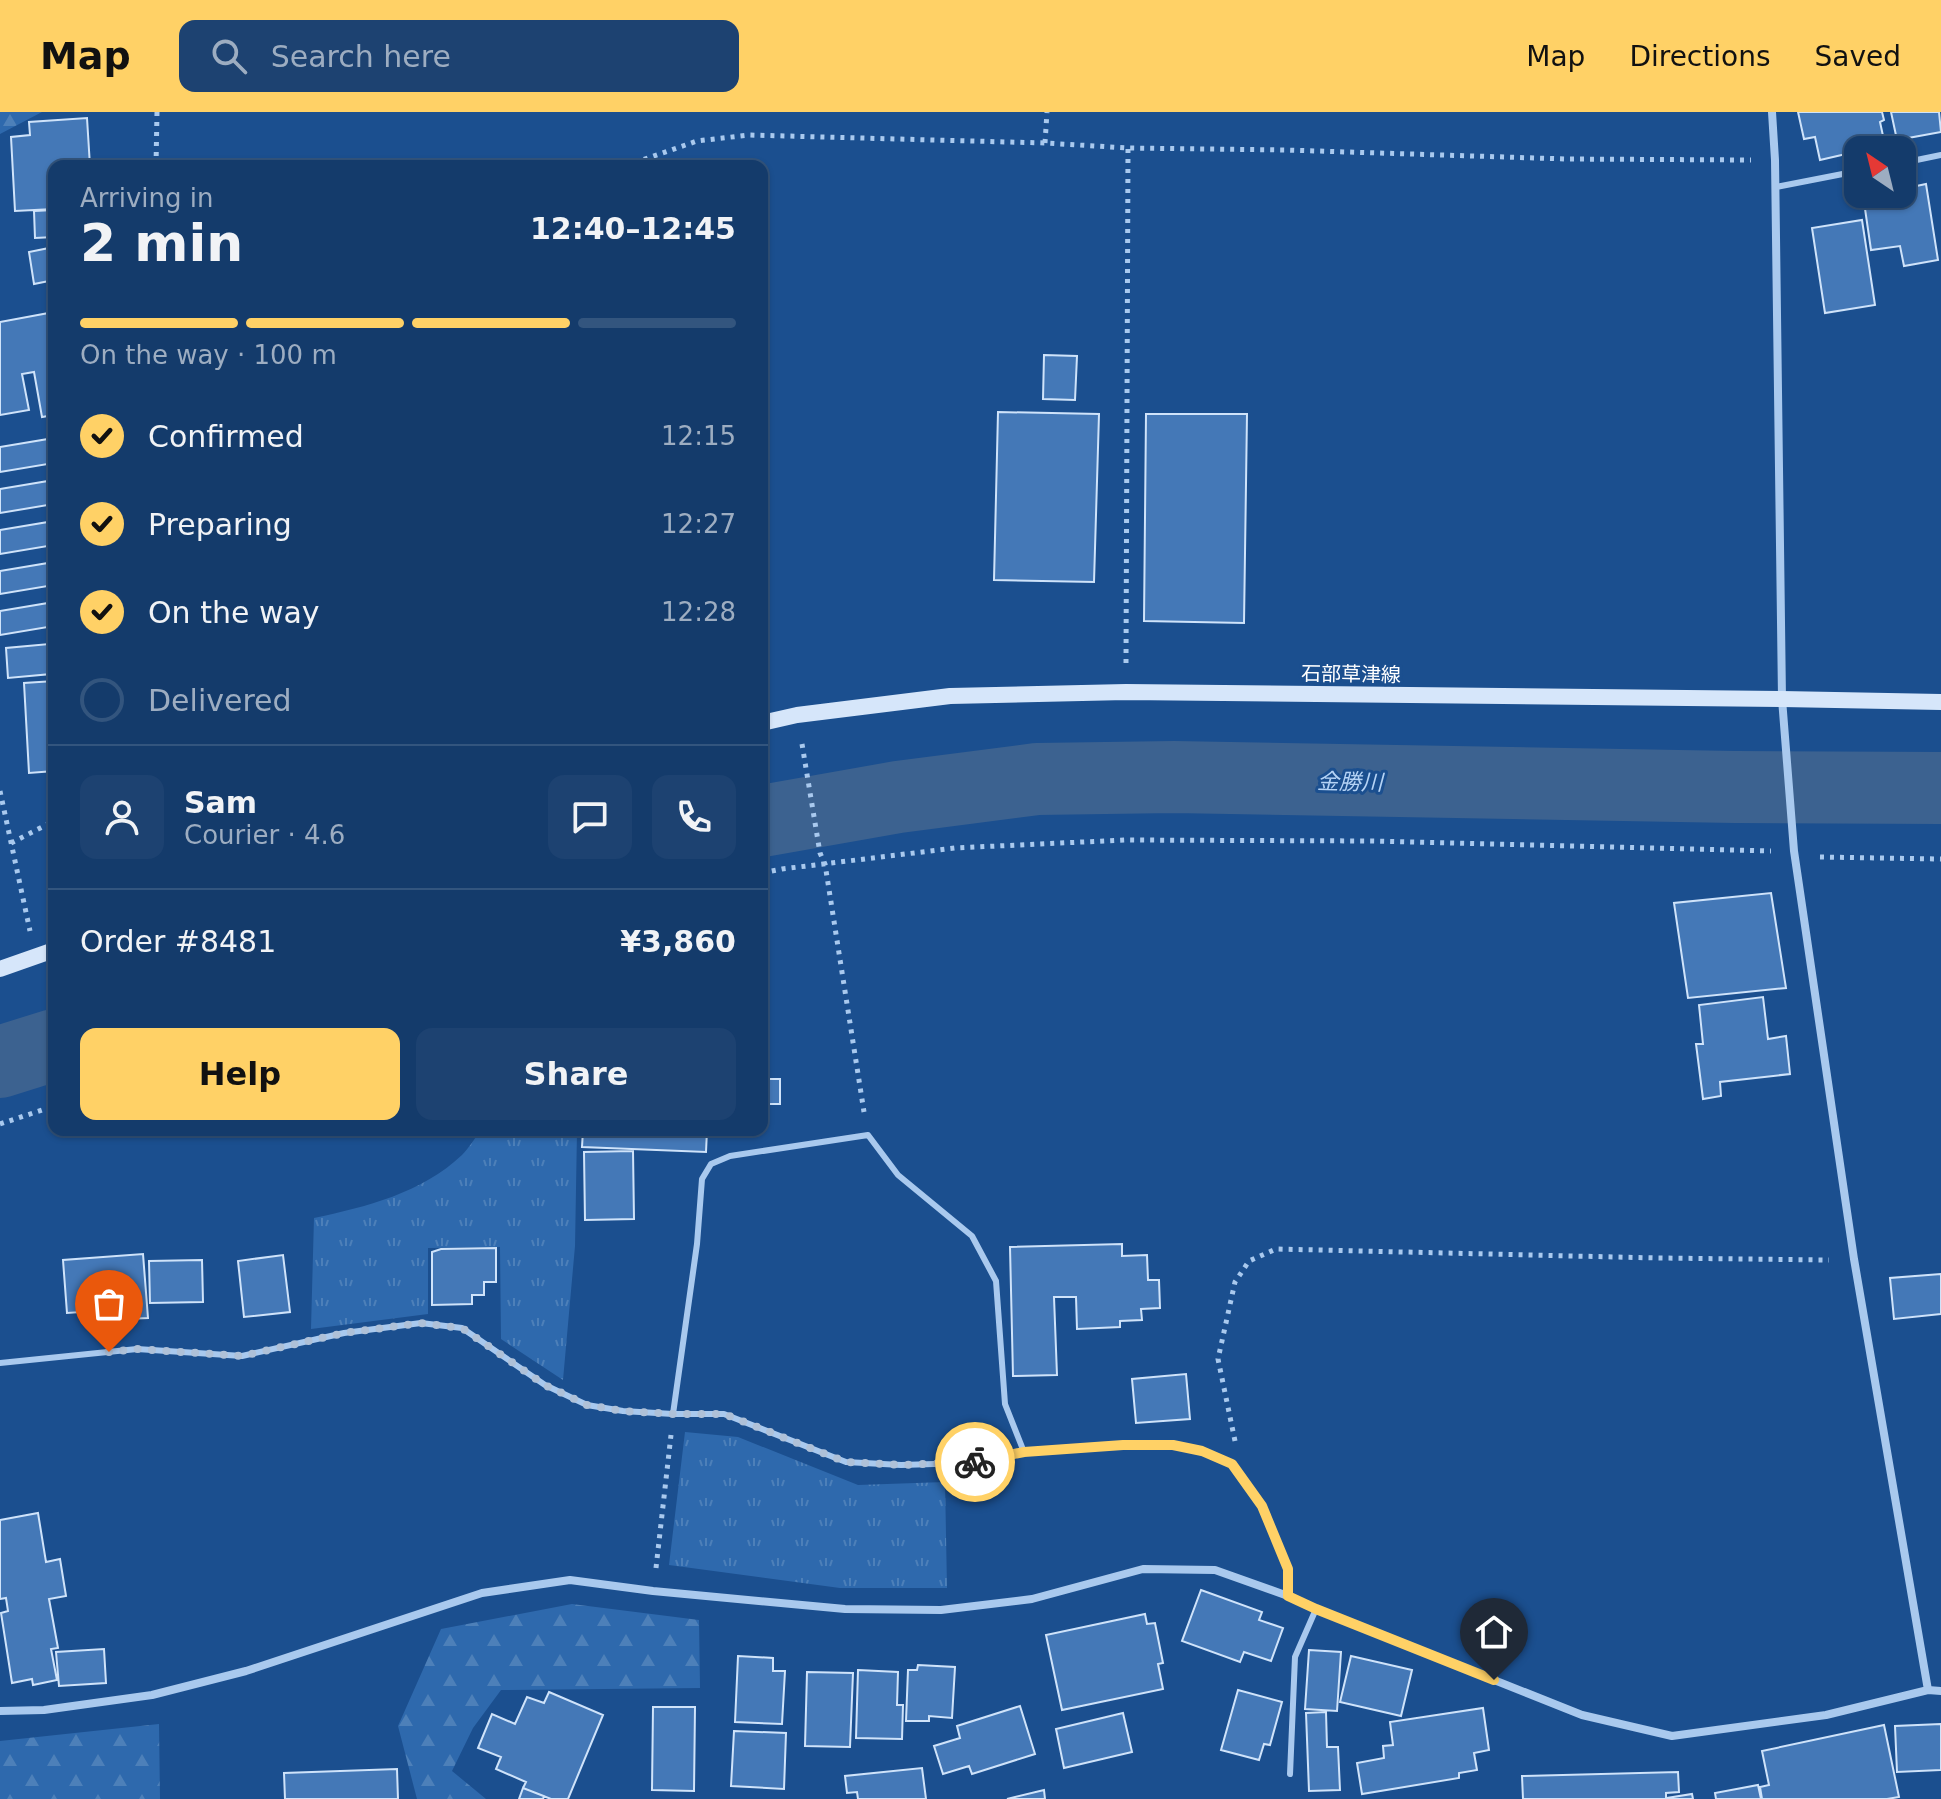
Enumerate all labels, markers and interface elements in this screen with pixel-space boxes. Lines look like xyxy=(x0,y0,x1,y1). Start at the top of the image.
search box xyxy=(179,20,739,92)
text: Map xyxy=(40,34,131,78)
icon: search xyxy=(207,34,251,78)
text: Search here xyxy=(271,39,451,74)
text: Map xyxy=(1526,40,1585,73)
text: Directions xyxy=(1629,40,1770,73)
text: Saved xyxy=(1814,40,1901,73)
north arrow xyxy=(1844,136,1916,208)
map controls xyxy=(1844,136,1916,208)
text: Arriving in xyxy=(80,183,214,213)
text: 12:40–12:45 xyxy=(530,211,736,246)
text: 2 min xyxy=(80,213,243,273)
text: On the way · 100 m xyxy=(80,340,337,370)
icon: check xyxy=(80,414,124,458)
text: Confirmed xyxy=(148,419,304,454)
text: 12:15 xyxy=(661,421,736,451)
icon: check xyxy=(80,502,124,546)
text: Preparing xyxy=(148,507,292,542)
text: 12:27 xyxy=(661,509,736,539)
icon: check xyxy=(80,590,124,634)
text: On the way xyxy=(148,595,320,630)
text: 12:28 xyxy=(661,597,736,627)
street label: 石部草津線 xyxy=(1301,661,1401,687)
text: Delivered xyxy=(148,683,292,718)
water label: 金勝川 xyxy=(1317,769,1385,795)
button: person xyxy=(80,775,164,859)
button: chat xyxy=(548,775,632,859)
button: phone xyxy=(652,775,736,859)
text: Sam xyxy=(184,785,257,820)
text: Courier · 4.6 xyxy=(184,820,345,850)
text: Order #8481 xyxy=(80,924,276,959)
text: ¥3,860 xyxy=(620,924,736,959)
button: Help xyxy=(80,1028,400,1120)
button: Share xyxy=(416,1028,736,1120)
pin xyxy=(75,1270,143,1352)
icon: bag xyxy=(87,1282,131,1326)
courier xyxy=(935,1422,1015,1502)
icon: bike xyxy=(953,1440,997,1484)
pin xyxy=(1460,1598,1528,1680)
icon: home xyxy=(1472,1610,1516,1654)

